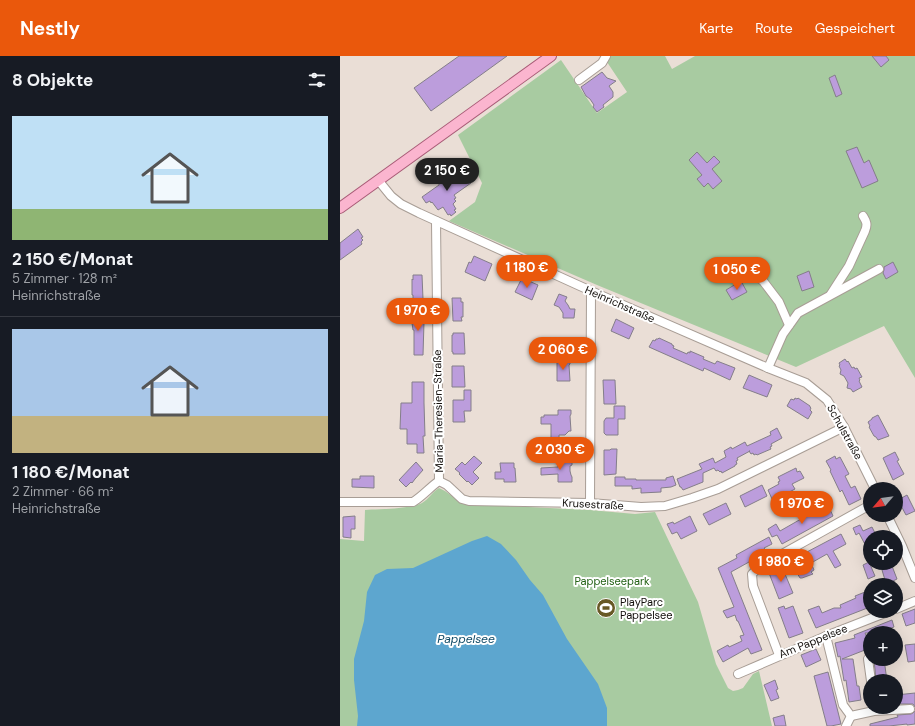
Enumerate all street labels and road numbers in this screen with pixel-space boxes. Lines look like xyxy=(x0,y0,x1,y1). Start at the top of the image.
street label: Heinrichstraße xyxy=(583,282,657,326)
street label: Maria-Theresien-Straße xyxy=(430,349,446,473)
street label: Schulstraße xyxy=(824,402,866,462)
street label: Krusestraße xyxy=(562,495,624,513)
street label: Am Pappelsee xyxy=(777,621,849,661)

